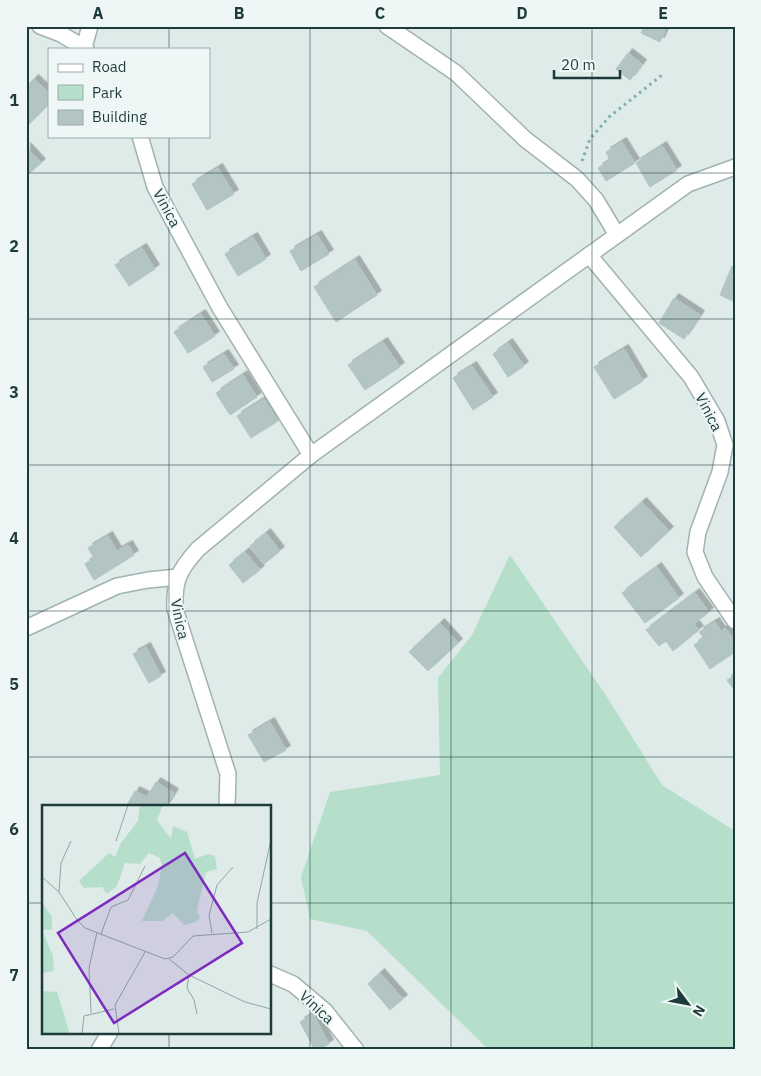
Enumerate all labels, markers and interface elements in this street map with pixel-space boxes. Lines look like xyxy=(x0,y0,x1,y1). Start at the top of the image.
text: A xyxy=(93,3,104,23)
text: B xyxy=(234,3,245,23)
text: C xyxy=(375,3,385,23)
text: D xyxy=(516,3,528,23)
text: E xyxy=(658,3,668,23)
legend xyxy=(48,48,210,138)
scale bar xyxy=(554,48,620,80)
text: 20 m xyxy=(561,55,596,74)
text: Road xyxy=(92,57,127,76)
text: Park xyxy=(92,83,122,102)
text: 1 xyxy=(9,90,19,110)
text: Building xyxy=(92,107,147,126)
street label: Vinica xyxy=(149,186,185,230)
text: 2 xyxy=(9,236,19,256)
text: 3 xyxy=(9,382,19,402)
street label: Vinica xyxy=(691,390,727,434)
text: 4 xyxy=(9,528,19,548)
street label: Vinica xyxy=(166,597,194,641)
text: 5 xyxy=(9,674,19,694)
inset map xyxy=(42,805,271,1034)
text: 6 xyxy=(9,819,19,839)
text: 7 xyxy=(9,965,19,985)
north arrow xyxy=(664,978,714,1028)
street label: Vinica xyxy=(296,986,338,1028)
text: N xyxy=(689,1002,709,1020)

